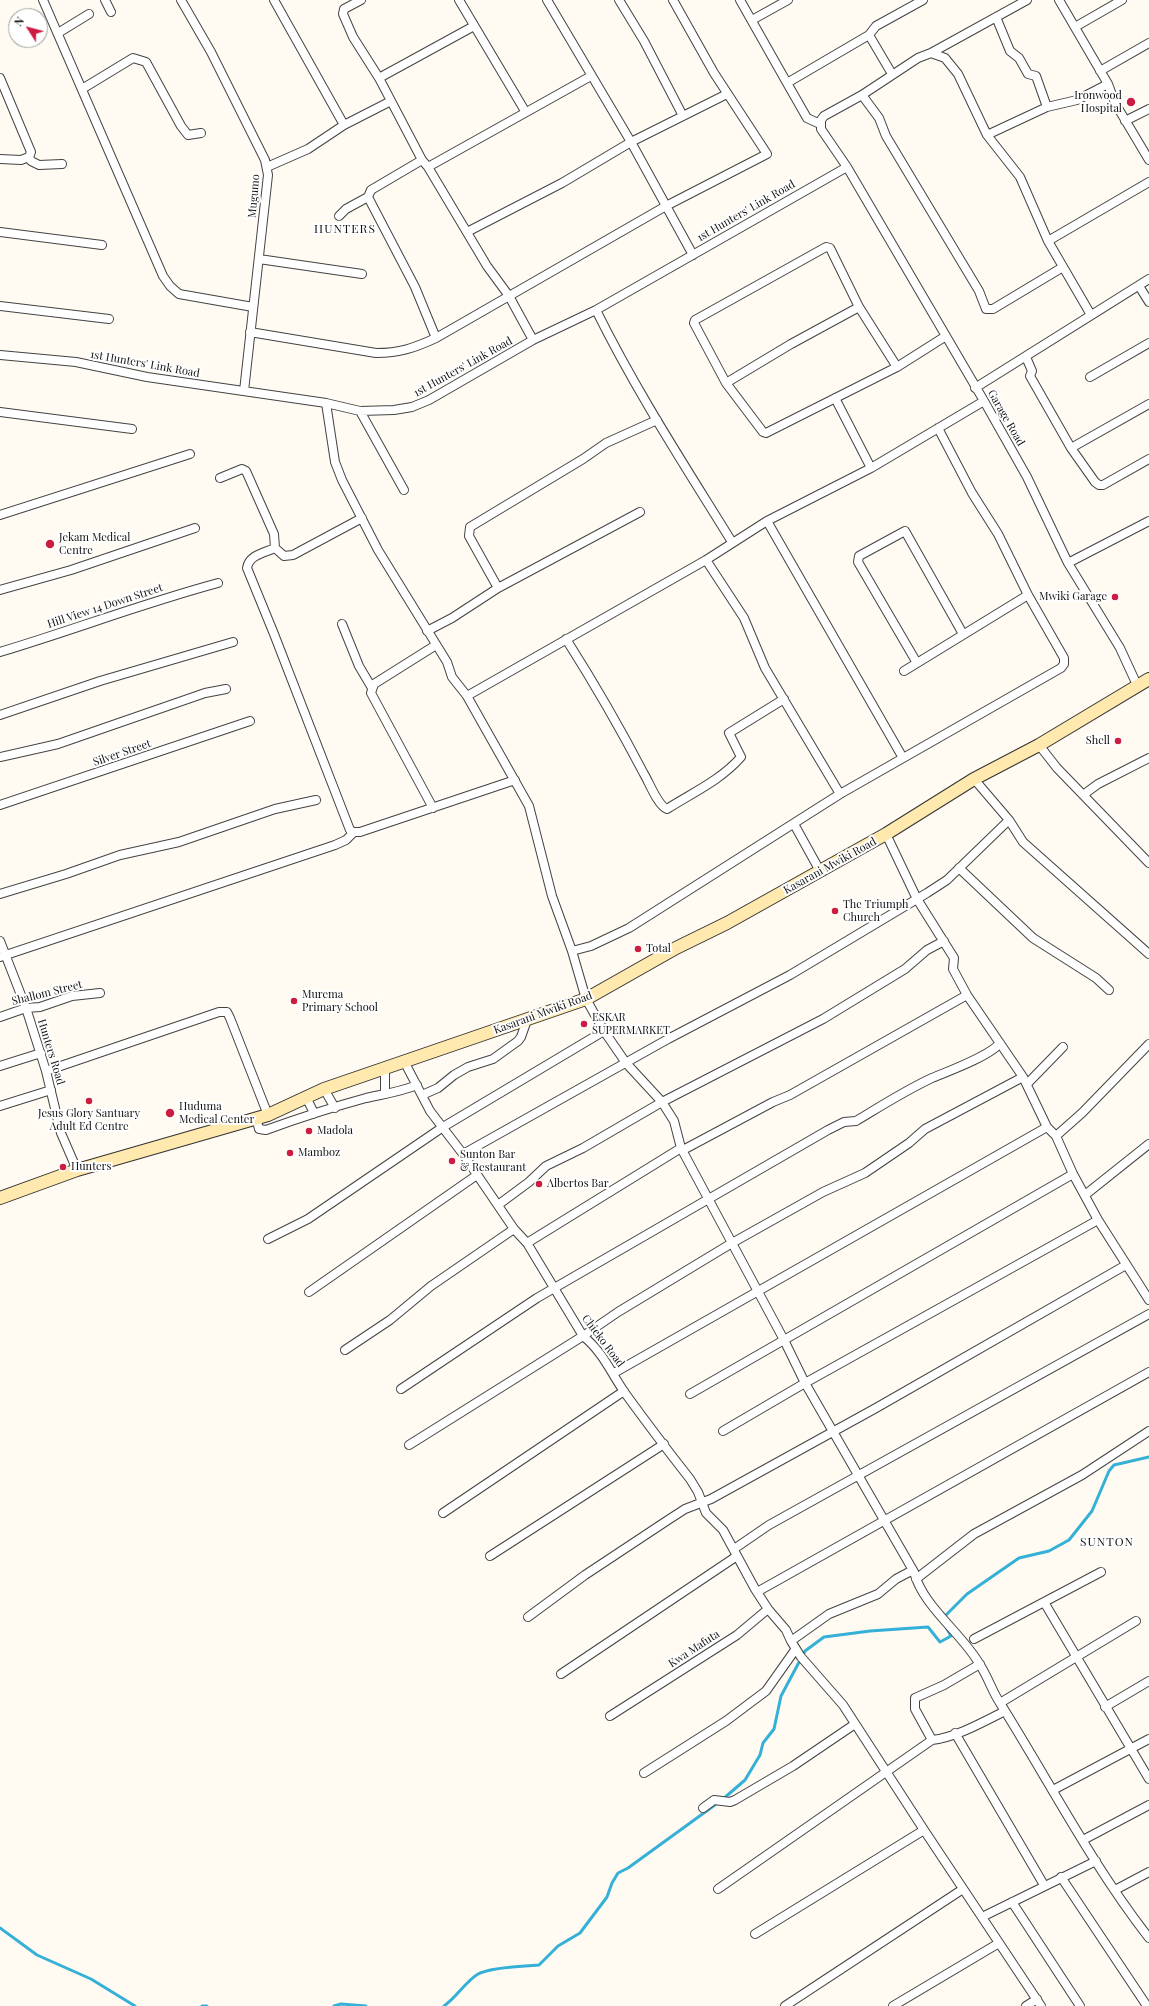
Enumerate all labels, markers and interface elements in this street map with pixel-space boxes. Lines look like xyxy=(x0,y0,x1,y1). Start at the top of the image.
north arrow xyxy=(8,8,48,48)
text: N xyxy=(10,14,27,29)
place label: Ironwood Hospital xyxy=(1074,89,1122,115)
marker: Ironwood Hospital xyxy=(1125,96,1137,108)
street label: Mugumo xyxy=(246,174,262,218)
street label: 1st Hunters' Link Road xyxy=(695,178,797,244)
district label: HUNTERS xyxy=(314,222,376,236)
street label: 1st Hunters' Link Road xyxy=(411,334,515,400)
street label: 1st Hunters' Link Road xyxy=(89,348,201,380)
street label: Garage Road xyxy=(985,388,1027,448)
place label: Jekam Medical Centre xyxy=(59,531,130,557)
marker: Jekam Medical Centre xyxy=(44,538,56,550)
street label: Hill View 14 Down Street xyxy=(46,581,164,631)
place label: Mwiki Garage xyxy=(1039,590,1107,604)
marker: Mwiki Garage xyxy=(1110,592,1120,602)
place label: Shell xyxy=(1086,734,1110,748)
marker: Shell xyxy=(1113,736,1123,746)
street label: Silver Street xyxy=(91,737,153,769)
street label: Kasarani Mwiki Road xyxy=(781,835,879,897)
place label: The Triumph Church xyxy=(843,898,909,924)
marker: The Triumph Church xyxy=(830,906,840,916)
place label: Total xyxy=(646,942,671,956)
marker: Total xyxy=(633,944,643,954)
street label: Shallom Street xyxy=(10,978,84,1008)
place label: Murema Primary School xyxy=(302,988,378,1014)
street label: Kasarani Mwiki Road xyxy=(492,989,594,1037)
marker: Murema Primary School xyxy=(289,996,299,1006)
place label: ESKAR SUPERMARKET xyxy=(592,1011,670,1037)
street label: Hunters Road xyxy=(35,1017,67,1087)
marker: ESKAR SUPERMARKET xyxy=(579,1019,589,1029)
marker: Jesus Glory Santuary Adult Ed Centre xyxy=(84,1096,94,1106)
place label: Huduma Medical Center xyxy=(179,1100,254,1126)
place label: Jesus Glory Santuary Adult Ed Centre xyxy=(38,1107,140,1133)
marker: Huduma Medical Center xyxy=(164,1107,176,1119)
place label: Madola xyxy=(317,1124,353,1138)
marker: Madola xyxy=(304,1126,314,1136)
place label: Mamboz xyxy=(298,1146,340,1160)
marker: Mamboz xyxy=(285,1148,295,1158)
place label: Sunton Bar & Restaurant xyxy=(460,1148,526,1174)
marker: Sunton Bar & Restaurant xyxy=(447,1156,457,1166)
place label: Hunters xyxy=(71,1160,111,1174)
marker: Hunters xyxy=(58,1162,68,1172)
place label: Albertos Bar xyxy=(547,1177,609,1191)
marker: Albertos Bar xyxy=(534,1179,544,1189)
street label: Chieko Road xyxy=(579,1312,627,1370)
district label: SUNTON xyxy=(1080,1535,1134,1549)
street label: Kwa Mafuta xyxy=(666,1628,722,1670)

